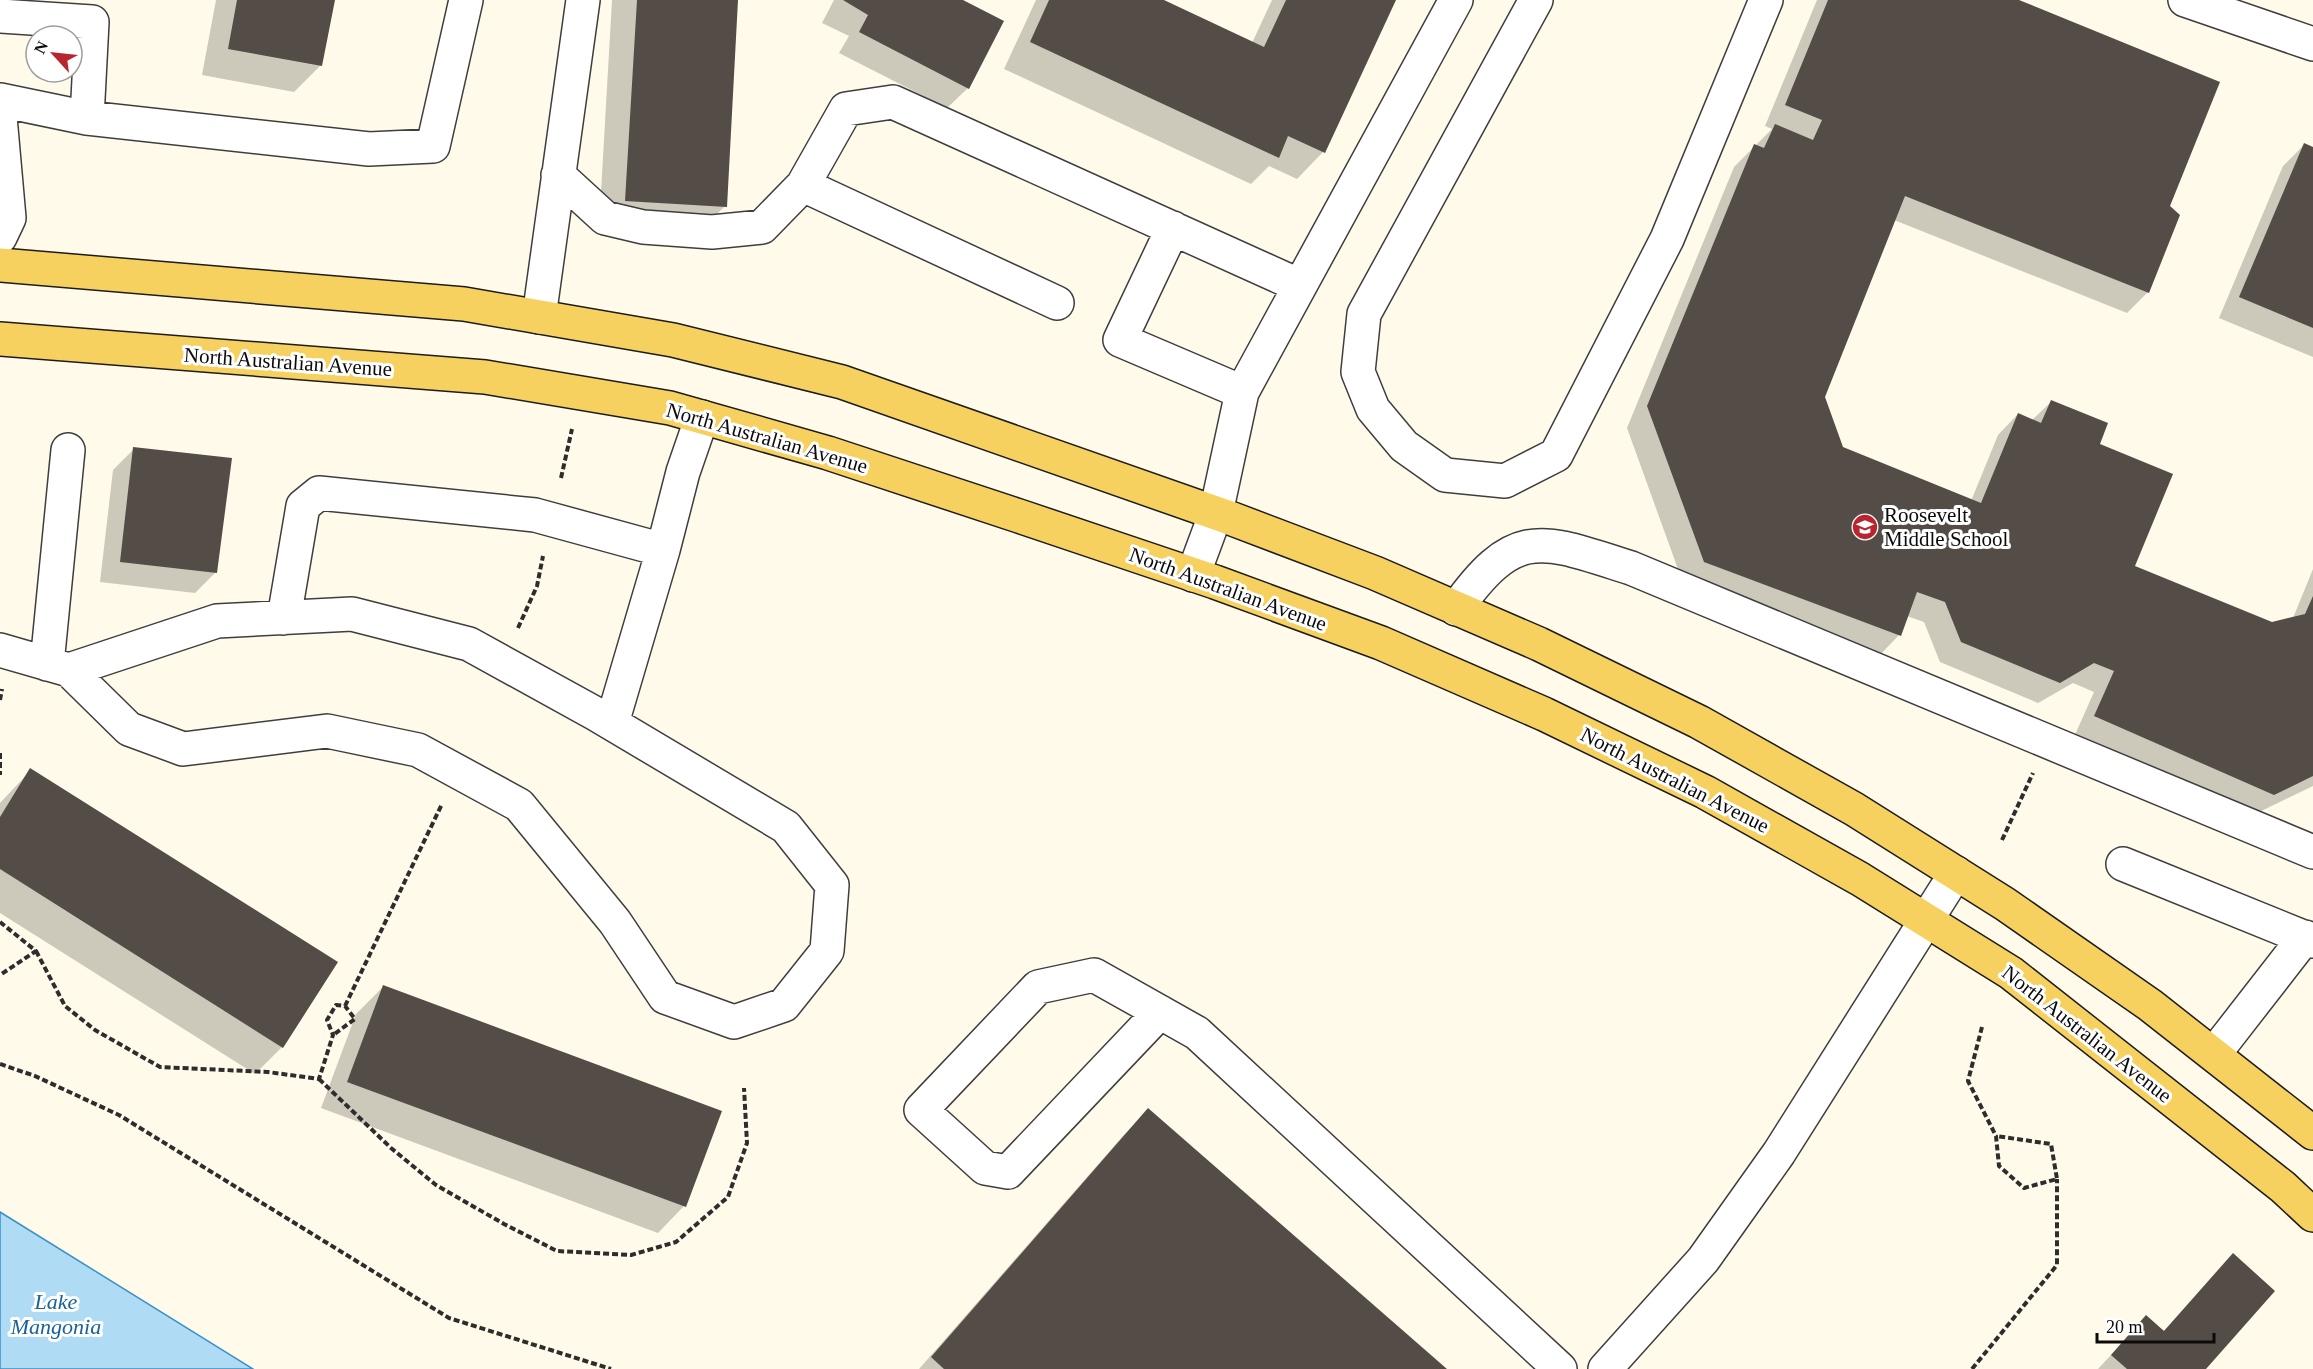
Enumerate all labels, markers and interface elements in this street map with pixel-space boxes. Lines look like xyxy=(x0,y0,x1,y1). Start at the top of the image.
north arrow xyxy=(24,24,84,84)
text: N xyxy=(31,38,51,56)
street label: North Australian Avenue xyxy=(183,343,393,381)
street label: North Australian Avenue xyxy=(664,398,870,478)
place label: Roosevelt Middle School xyxy=(1884,503,2008,551)
school or university icon: Roosevelt Middle School xyxy=(1850,512,1880,542)
street label: North Australian Avenue xyxy=(1126,542,1330,636)
street label: North Australian Avenue xyxy=(1577,722,1773,838)
street label: North Australian Avenue xyxy=(1997,960,2177,1108)
water label: Lake Mangonia xyxy=(10,1289,101,1339)
scale bar xyxy=(2097,1306,2214,1344)
text: 20 m xyxy=(2106,1317,2143,1337)

